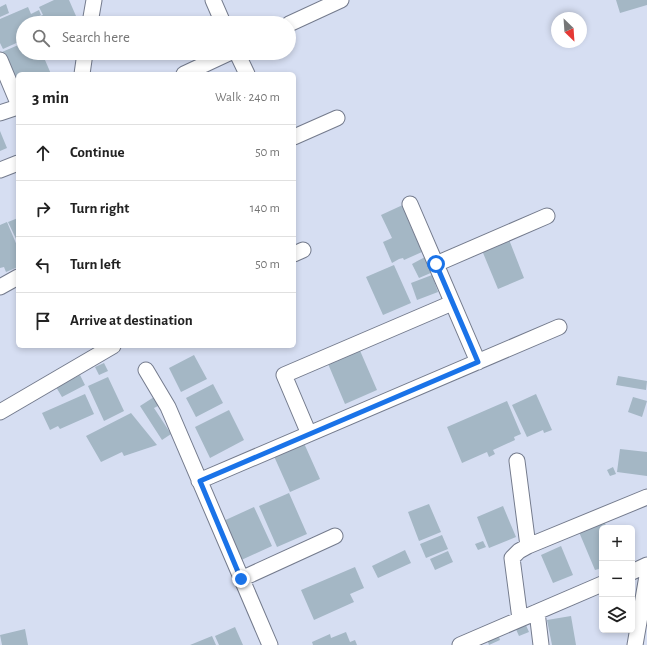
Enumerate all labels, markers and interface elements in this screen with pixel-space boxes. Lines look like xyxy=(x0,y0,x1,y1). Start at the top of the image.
north arrow xyxy=(551,12,587,48)
search box xyxy=(16,16,296,60)
icon: search xyxy=(30,27,52,49)
text: Search here xyxy=(62,30,130,45)
text: 3 min xyxy=(32,89,69,106)
text: Walk · 240 m xyxy=(215,91,280,104)
icon: ahead xyxy=(32,142,54,164)
text: Continue xyxy=(70,145,125,160)
text: 50 m xyxy=(255,146,280,159)
icon: right xyxy=(32,198,54,220)
text: Turn right xyxy=(70,201,129,216)
text: 140 m xyxy=(250,202,280,215)
icon: left xyxy=(32,254,54,276)
route start xyxy=(427,255,445,273)
text: Turn left xyxy=(70,257,121,272)
text: 50 m xyxy=(255,258,280,271)
icon: arrive xyxy=(32,310,54,332)
text: Arrive at destination xyxy=(70,313,193,328)
map controls xyxy=(599,525,635,633)
button: + xyxy=(599,525,635,561)
button: − xyxy=(599,561,635,597)
route end xyxy=(232,570,250,588)
button: layers xyxy=(599,597,635,633)

